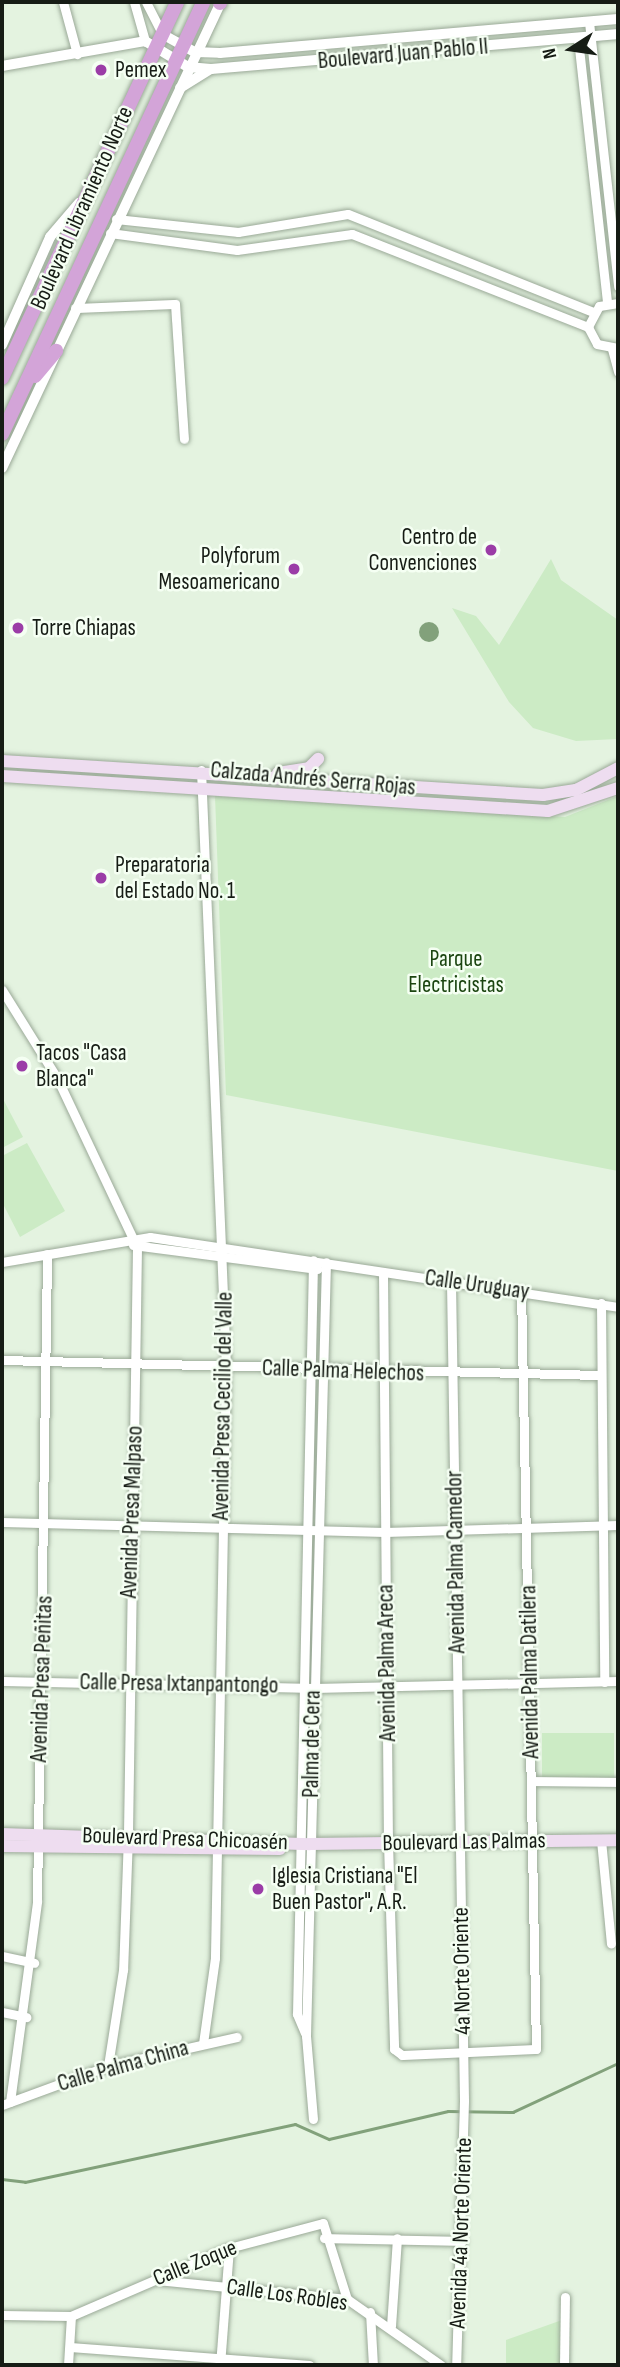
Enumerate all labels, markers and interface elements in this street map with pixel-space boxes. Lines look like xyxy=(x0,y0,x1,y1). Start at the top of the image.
north arrow xyxy=(536,14,606,84)
street label: Boulevard Juan Pablo II xyxy=(317,33,489,75)
text: N xyxy=(538,46,562,61)
place label: Pemex xyxy=(115,56,166,84)
marker: Pemex xyxy=(93,62,109,78)
street label: Boulevard Libramiento Norte xyxy=(25,102,139,314)
place label: Centro de Convenciones xyxy=(369,523,477,577)
place label: Polyforum Mesoamericano xyxy=(158,542,280,596)
marker: Centro de Convenciones xyxy=(483,542,499,558)
marker: Polyforum Mesoamericano xyxy=(286,561,302,577)
place label: Torre Chiapas xyxy=(32,614,136,642)
marker: Torre Chiapas xyxy=(10,620,26,636)
street label: Calzada Andrés Serra Rojas xyxy=(209,756,417,802)
place label: Preparatoria del Estado No. 1 xyxy=(115,851,235,905)
marker: Preparatoria del Estado No. 1 xyxy=(93,870,109,886)
park label: Parque Electricistas xyxy=(408,945,504,999)
place label: Tacos "Casa Blanca" xyxy=(36,1039,127,1093)
marker: Tacos "Casa Blanca" xyxy=(14,1058,30,1074)
street label: Calle Uruguay xyxy=(423,1264,531,1306)
street label: Avenida Presa Cecilio del Valle xyxy=(207,1291,239,1521)
street label: Calle Palma Helechos xyxy=(261,1354,425,1388)
street label: Avenida Presa Malpaso xyxy=(115,1425,149,1599)
street label: Avenida Palma Camedor xyxy=(441,1470,471,1654)
street label: Avenida Palma Areca xyxy=(372,1584,402,1742)
street label: Avenida Palma Datilera xyxy=(515,1585,545,1759)
street label: Avenida Presa Peñitas xyxy=(25,1595,59,1763)
street label: Calle Presa Ixtanpantongo xyxy=(79,1668,279,1700)
street label: Palma de Cera xyxy=(297,1690,327,1798)
street label: Boulevard Presa Chicoasén xyxy=(82,1822,288,1856)
street label: Boulevard Las Palmas xyxy=(382,1827,546,1857)
place label: Iglesia Cristiana "El Buen Pastor", A.R. xyxy=(272,1862,418,1916)
marker: Iglesia Cristiana "El Buen Pastor", A.R. xyxy=(250,1881,266,1897)
street label: 4a Norte Oriente xyxy=(447,1907,477,2035)
street label: Calle Palma China xyxy=(54,2034,192,2098)
street label: Avenida 4a Norte Oriente xyxy=(444,2137,478,2329)
street label: Calle Zoque xyxy=(149,2234,241,2292)
street label: Calle Los Robles xyxy=(225,2273,349,2317)

